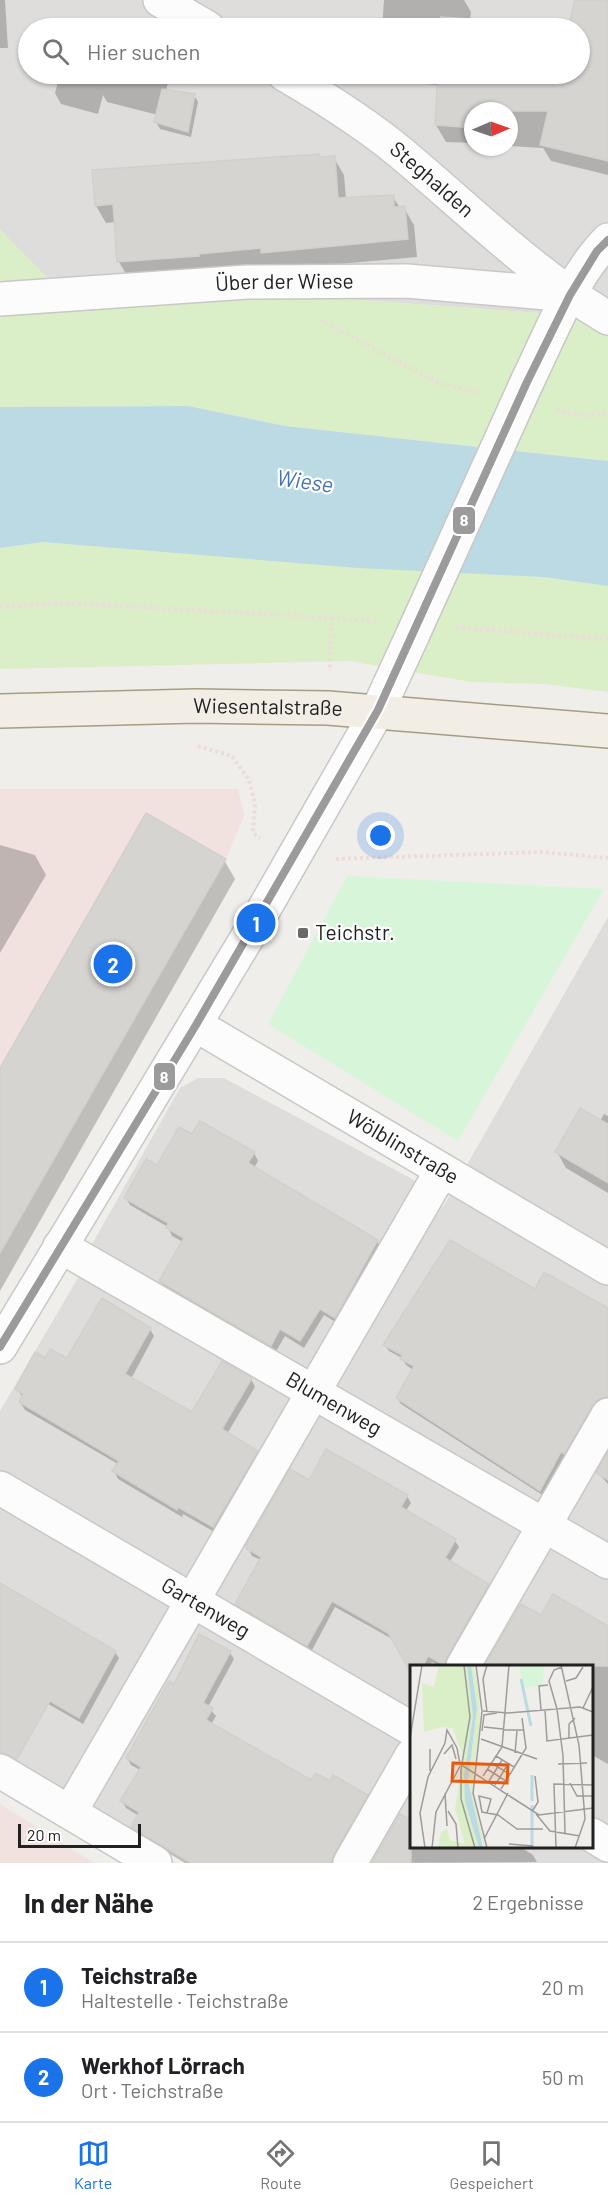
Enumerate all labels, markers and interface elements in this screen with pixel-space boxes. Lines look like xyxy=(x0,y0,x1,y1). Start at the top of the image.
search box xyxy=(18,18,590,84)
icon: search xyxy=(39,35,72,68)
text: Hier suchen xyxy=(87,38,200,64)
north arrow xyxy=(464,102,518,156)
street label: Steghalden xyxy=(386,135,480,222)
street label: Über der Wiese xyxy=(214,267,354,295)
water label: Wiese xyxy=(275,463,335,497)
line badge: 8 xyxy=(452,506,476,535)
text: 8 xyxy=(460,510,469,529)
street label: Wiesentalstraße xyxy=(193,692,344,720)
your location xyxy=(366,821,395,850)
pin: 1 xyxy=(236,900,276,946)
place label: Teichstr. xyxy=(315,919,395,944)
marker: Teichstr. xyxy=(296,926,310,940)
pin: 2 xyxy=(94,942,132,986)
line badge: 8 xyxy=(153,1062,176,1091)
text: 8 xyxy=(160,1067,169,1086)
street label: Wölblinstraße xyxy=(343,1103,464,1188)
street label: Blumenweg xyxy=(282,1365,387,1440)
street label: Gartenweg xyxy=(157,1571,255,1642)
inset map xyxy=(410,1665,593,1848)
scale bar xyxy=(18,1821,141,1848)
text: 20 m xyxy=(27,1825,61,1844)
text: In der Nähe xyxy=(24,1887,154,1918)
text: 2 Ergebnisse xyxy=(472,1890,584,1914)
text: Teichstraße xyxy=(81,1962,197,1988)
text: 1 xyxy=(40,1975,47,1999)
text: 20 m xyxy=(541,1975,584,1999)
text: Haltestelle · Teichstraße xyxy=(81,1988,289,2012)
text: Werkhof Lörrach xyxy=(81,2052,245,2078)
text: 2 xyxy=(38,2065,49,2089)
text: 50 m xyxy=(542,2065,584,2089)
text: Ort · Teichstraße xyxy=(81,2078,224,2102)
tab: Karte xyxy=(74,2137,112,2192)
tab: Route xyxy=(260,2137,301,2192)
tab: Gespeichert xyxy=(450,2137,534,2192)

